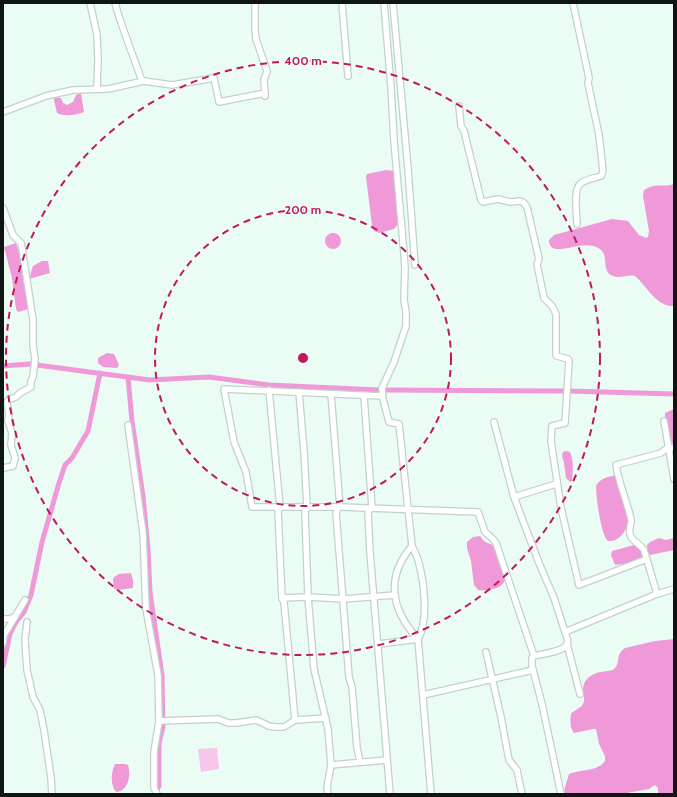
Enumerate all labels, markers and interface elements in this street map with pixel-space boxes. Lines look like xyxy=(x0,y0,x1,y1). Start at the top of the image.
text: 400 m xyxy=(284,53,322,68)
text: 200 m xyxy=(285,202,321,217)
centre of rings xyxy=(296,351,310,365)

